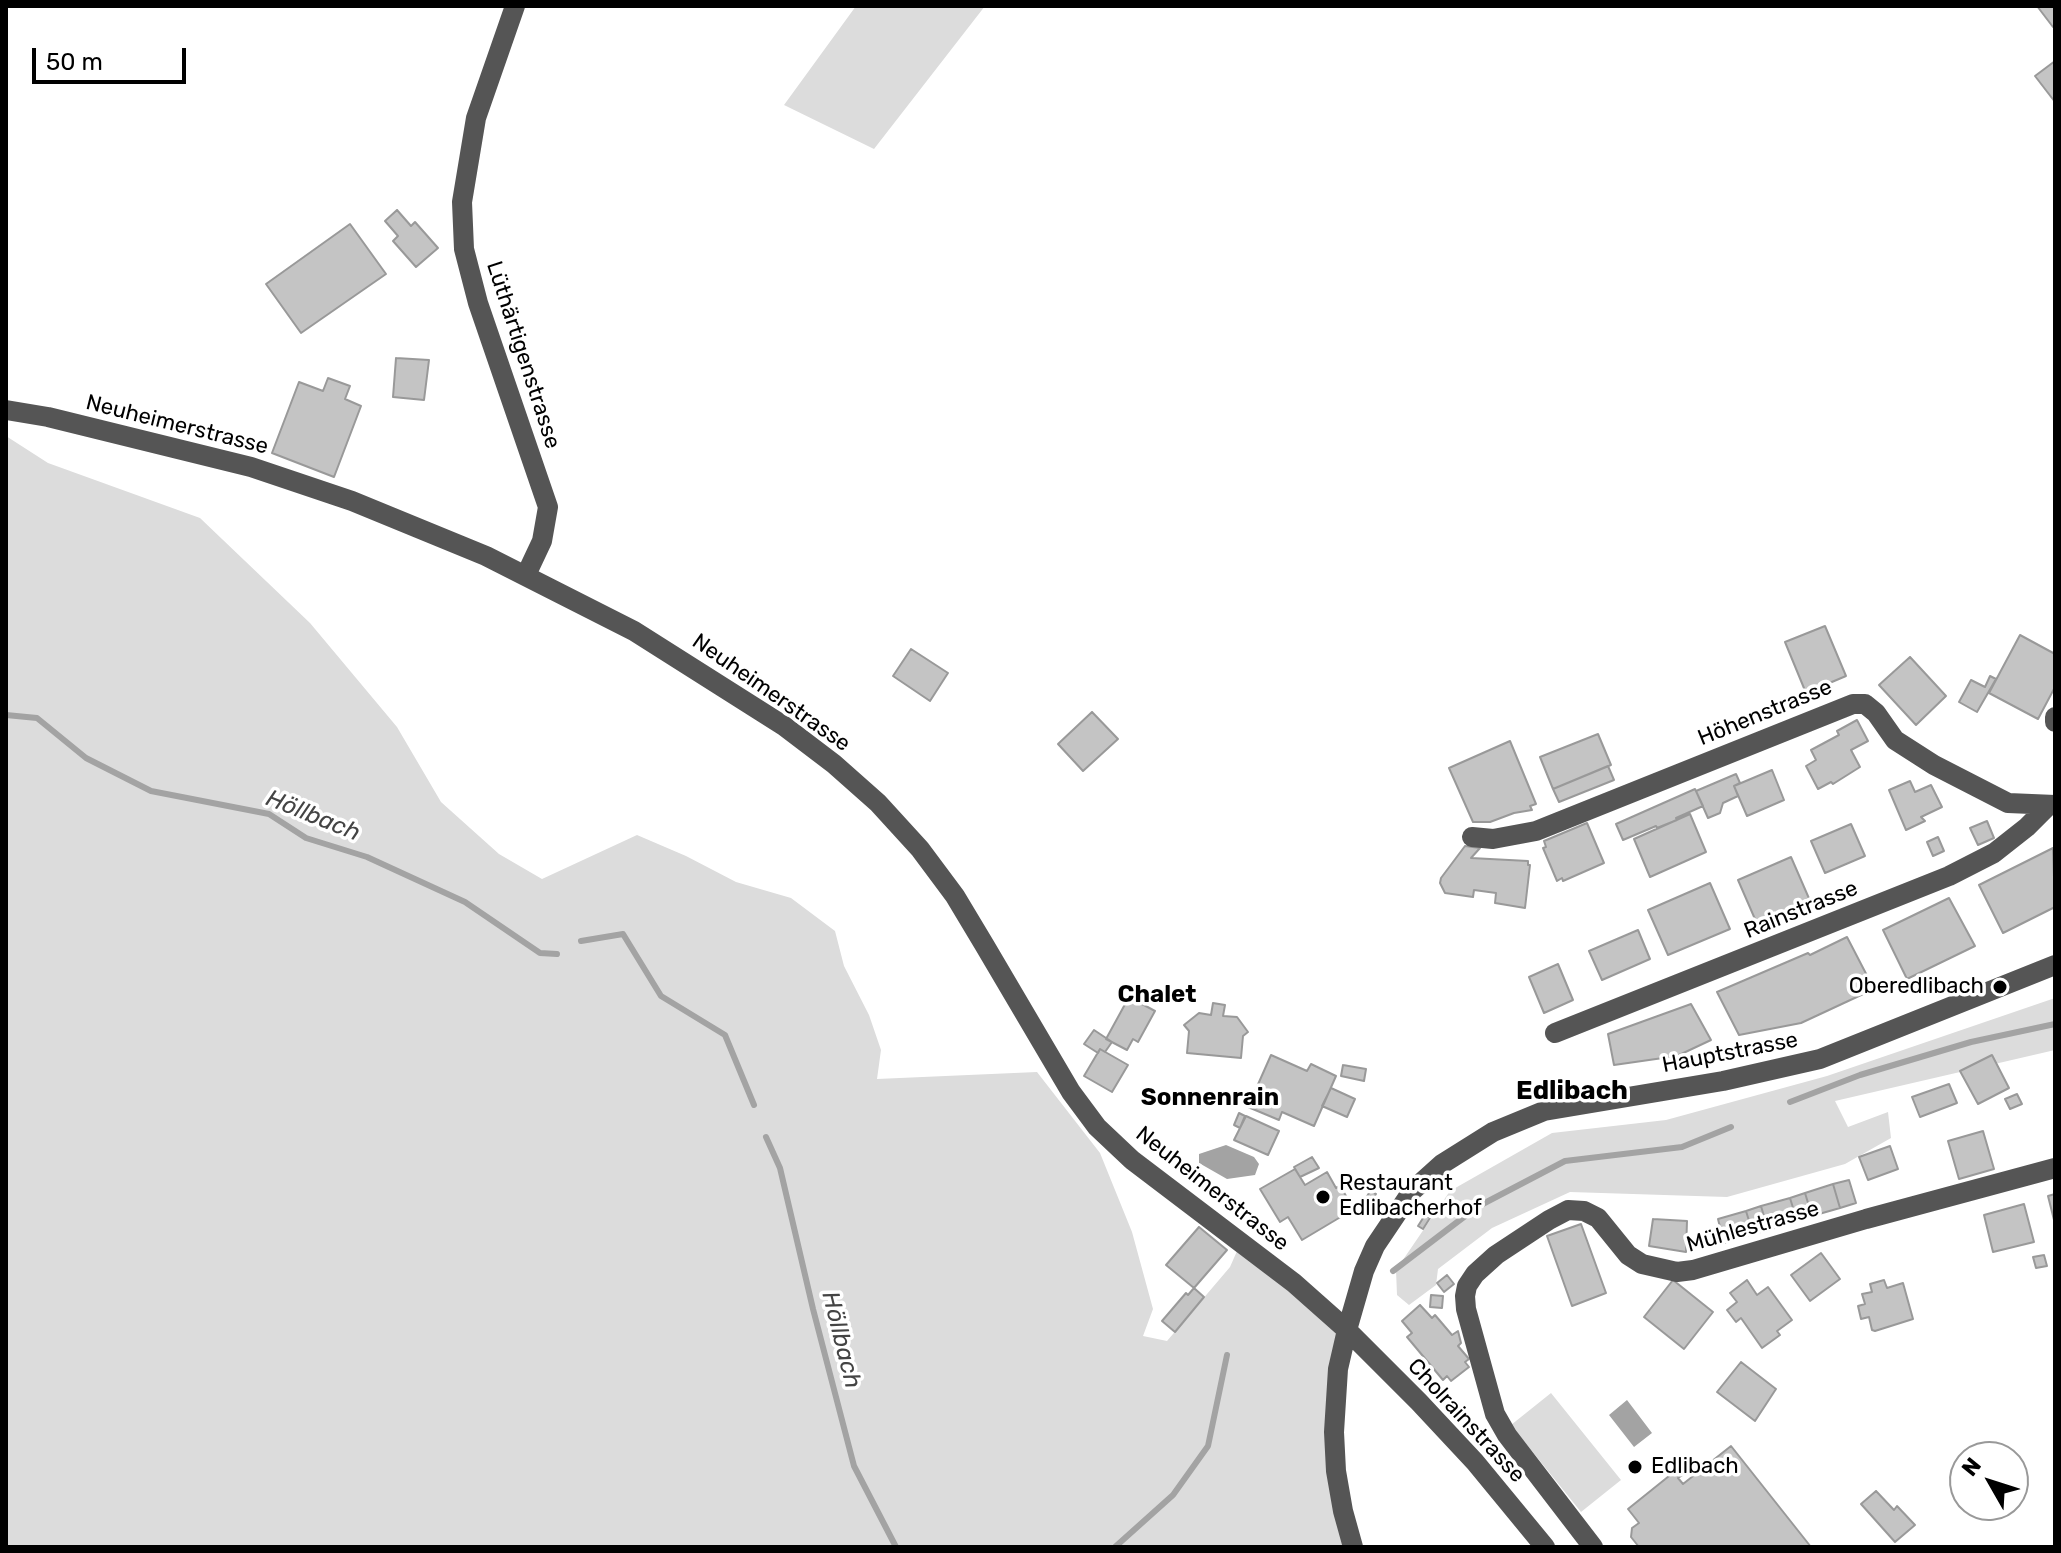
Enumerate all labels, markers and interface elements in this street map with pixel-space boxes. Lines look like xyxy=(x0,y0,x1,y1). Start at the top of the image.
scale bar xyxy=(36,32,190,82)
text: 50 m xyxy=(46,48,103,76)
street label: Lüthärtigenstrasse xyxy=(480,258,566,452)
street label: Neuheimerstrasse xyxy=(83,390,271,460)
street label: Neuheimerstrasse xyxy=(687,629,855,757)
street label: Höhenstrasse xyxy=(1694,674,1836,752)
water label: Höllbach xyxy=(262,784,364,848)
street label: Rainstrasse xyxy=(1740,875,1862,945)
place label: Oberedlibach xyxy=(1849,974,1984,1000)
marker: Oberedlibach xyxy=(1991,978,2009,996)
district label: Chalet xyxy=(1118,981,1196,1009)
street label: Hauptstrasse xyxy=(1660,1027,1800,1079)
district label: Edlibach xyxy=(1516,1075,1628,1107)
district label: Sonnenrain xyxy=(1141,1084,1279,1112)
street label: Neuheimerstrasse xyxy=(1130,1121,1294,1257)
place label: Restaurant Edlibacherhof xyxy=(1339,1171,1482,1222)
marker: Restaurant Edlibacherhof xyxy=(1314,1188,1332,1206)
street label: Mühlestrasse xyxy=(1684,1195,1822,1259)
water label: Höllbach xyxy=(815,1289,867,1391)
street label: Cholrainstrasse xyxy=(1402,1354,1530,1488)
north arrow xyxy=(1949,1441,2029,1521)
text: N xyxy=(1956,1452,1987,1481)
place label: Edlibach xyxy=(1651,1454,1739,1480)
marker: Edlibach xyxy=(1626,1458,1644,1476)

